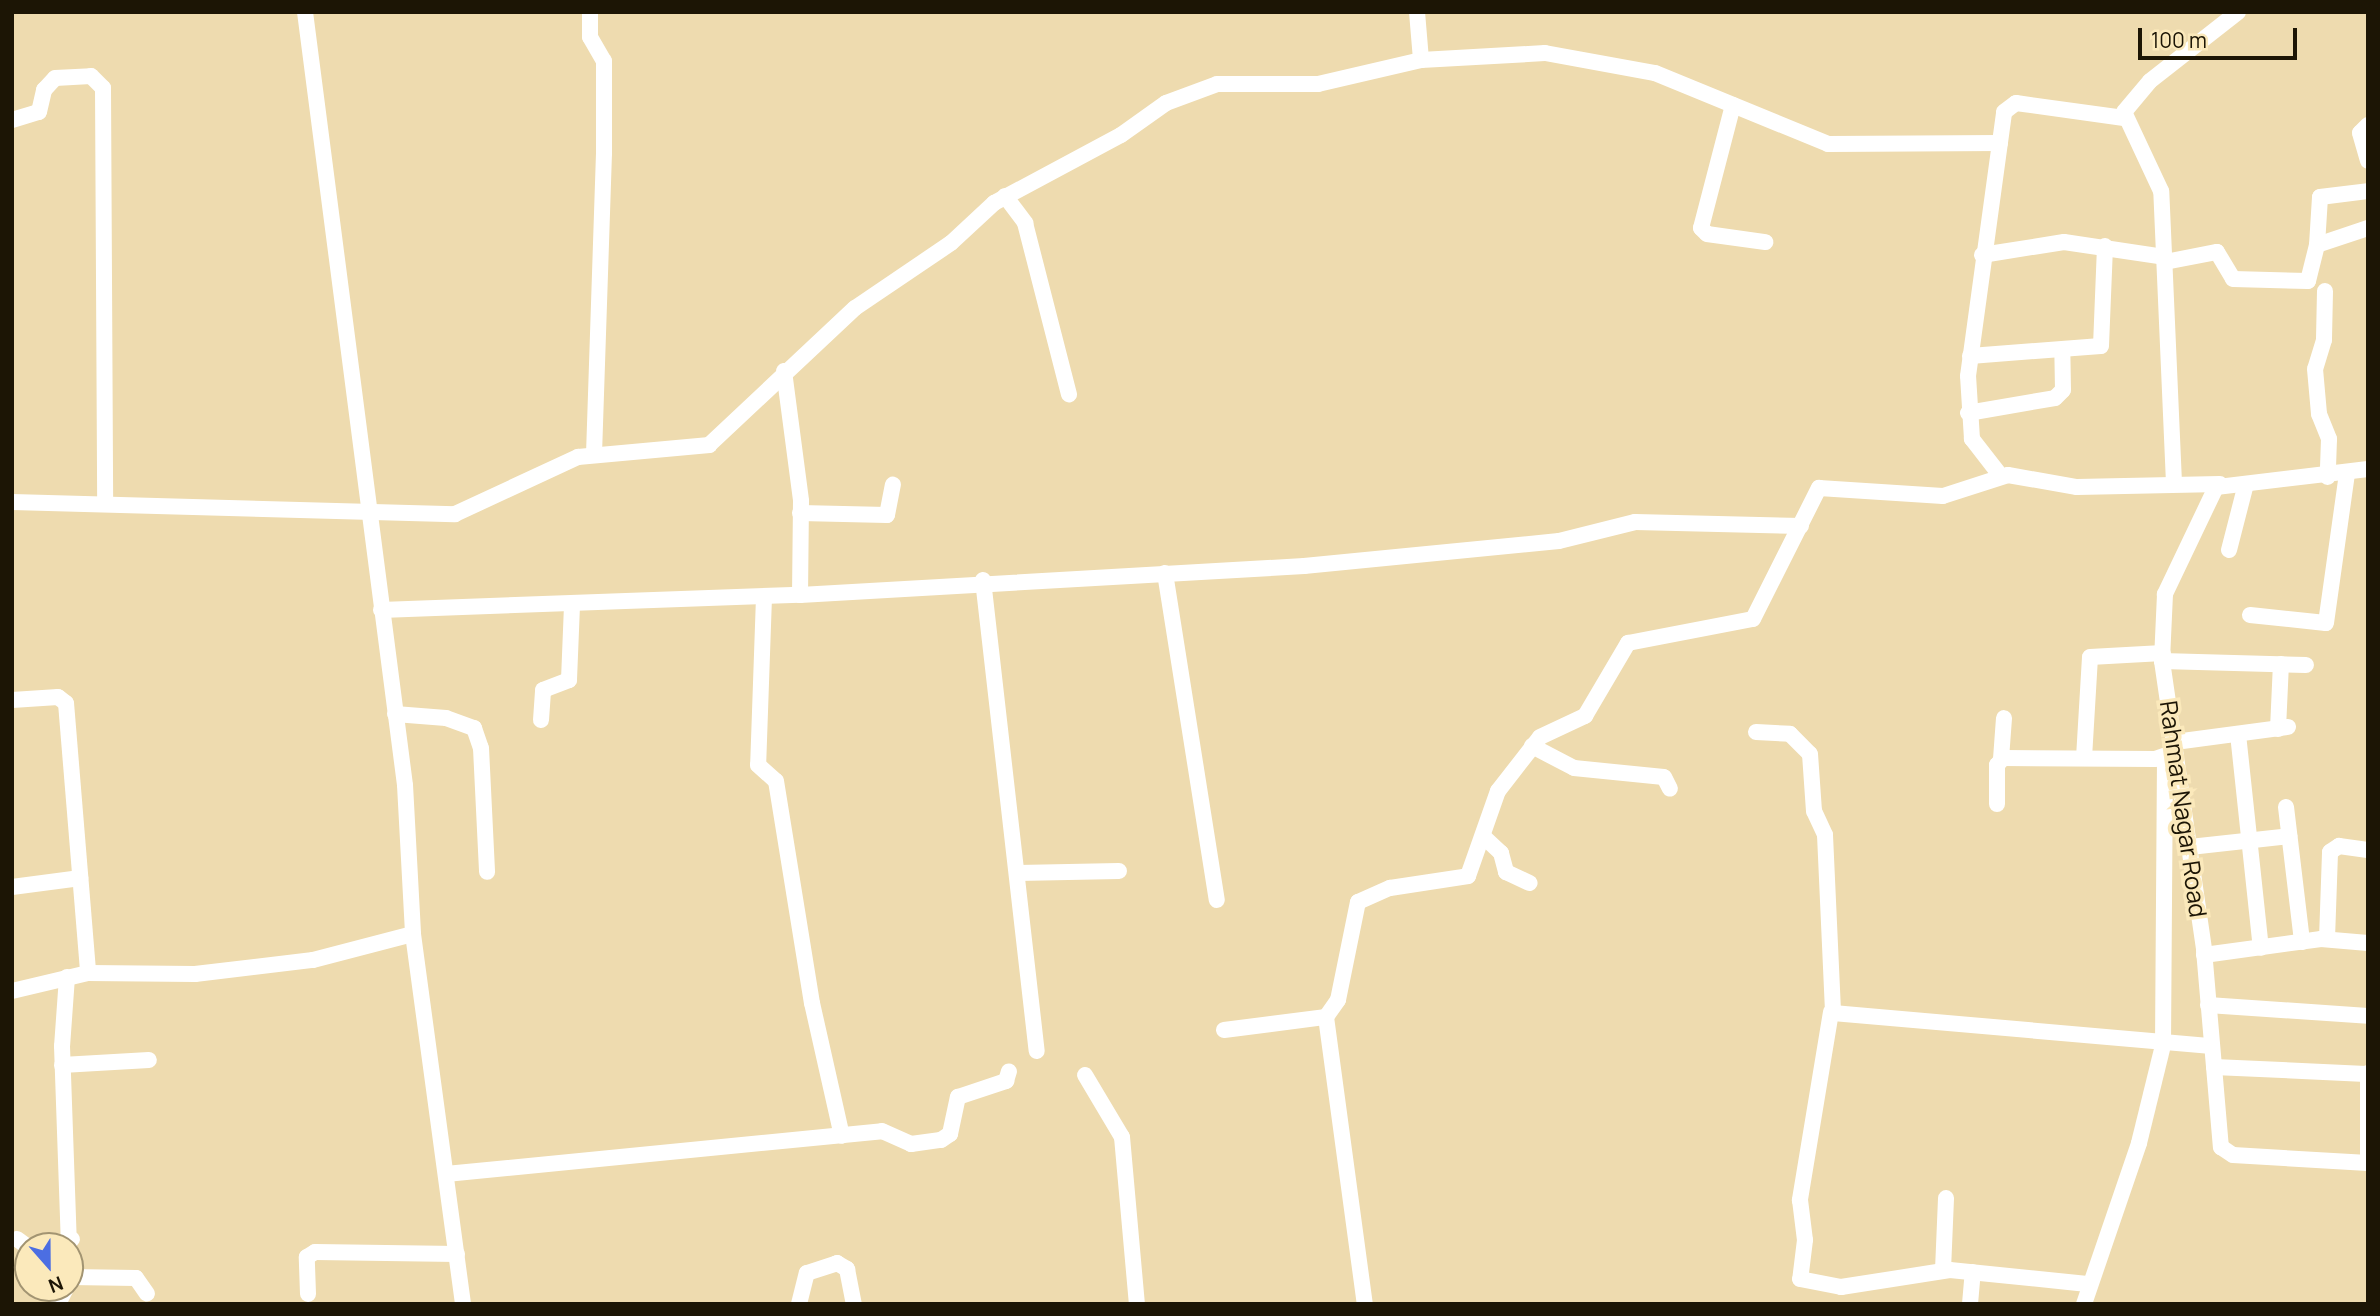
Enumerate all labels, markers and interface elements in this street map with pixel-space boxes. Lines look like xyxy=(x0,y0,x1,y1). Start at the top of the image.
scale bar xyxy=(2142,14,2301,58)
text: 100 m xyxy=(2151,26,2207,54)
street label: Rahmat Nagar Road xyxy=(2155,699,2213,919)
north arrow xyxy=(14,1232,84,1302)
text: N xyxy=(45,1270,67,1299)

